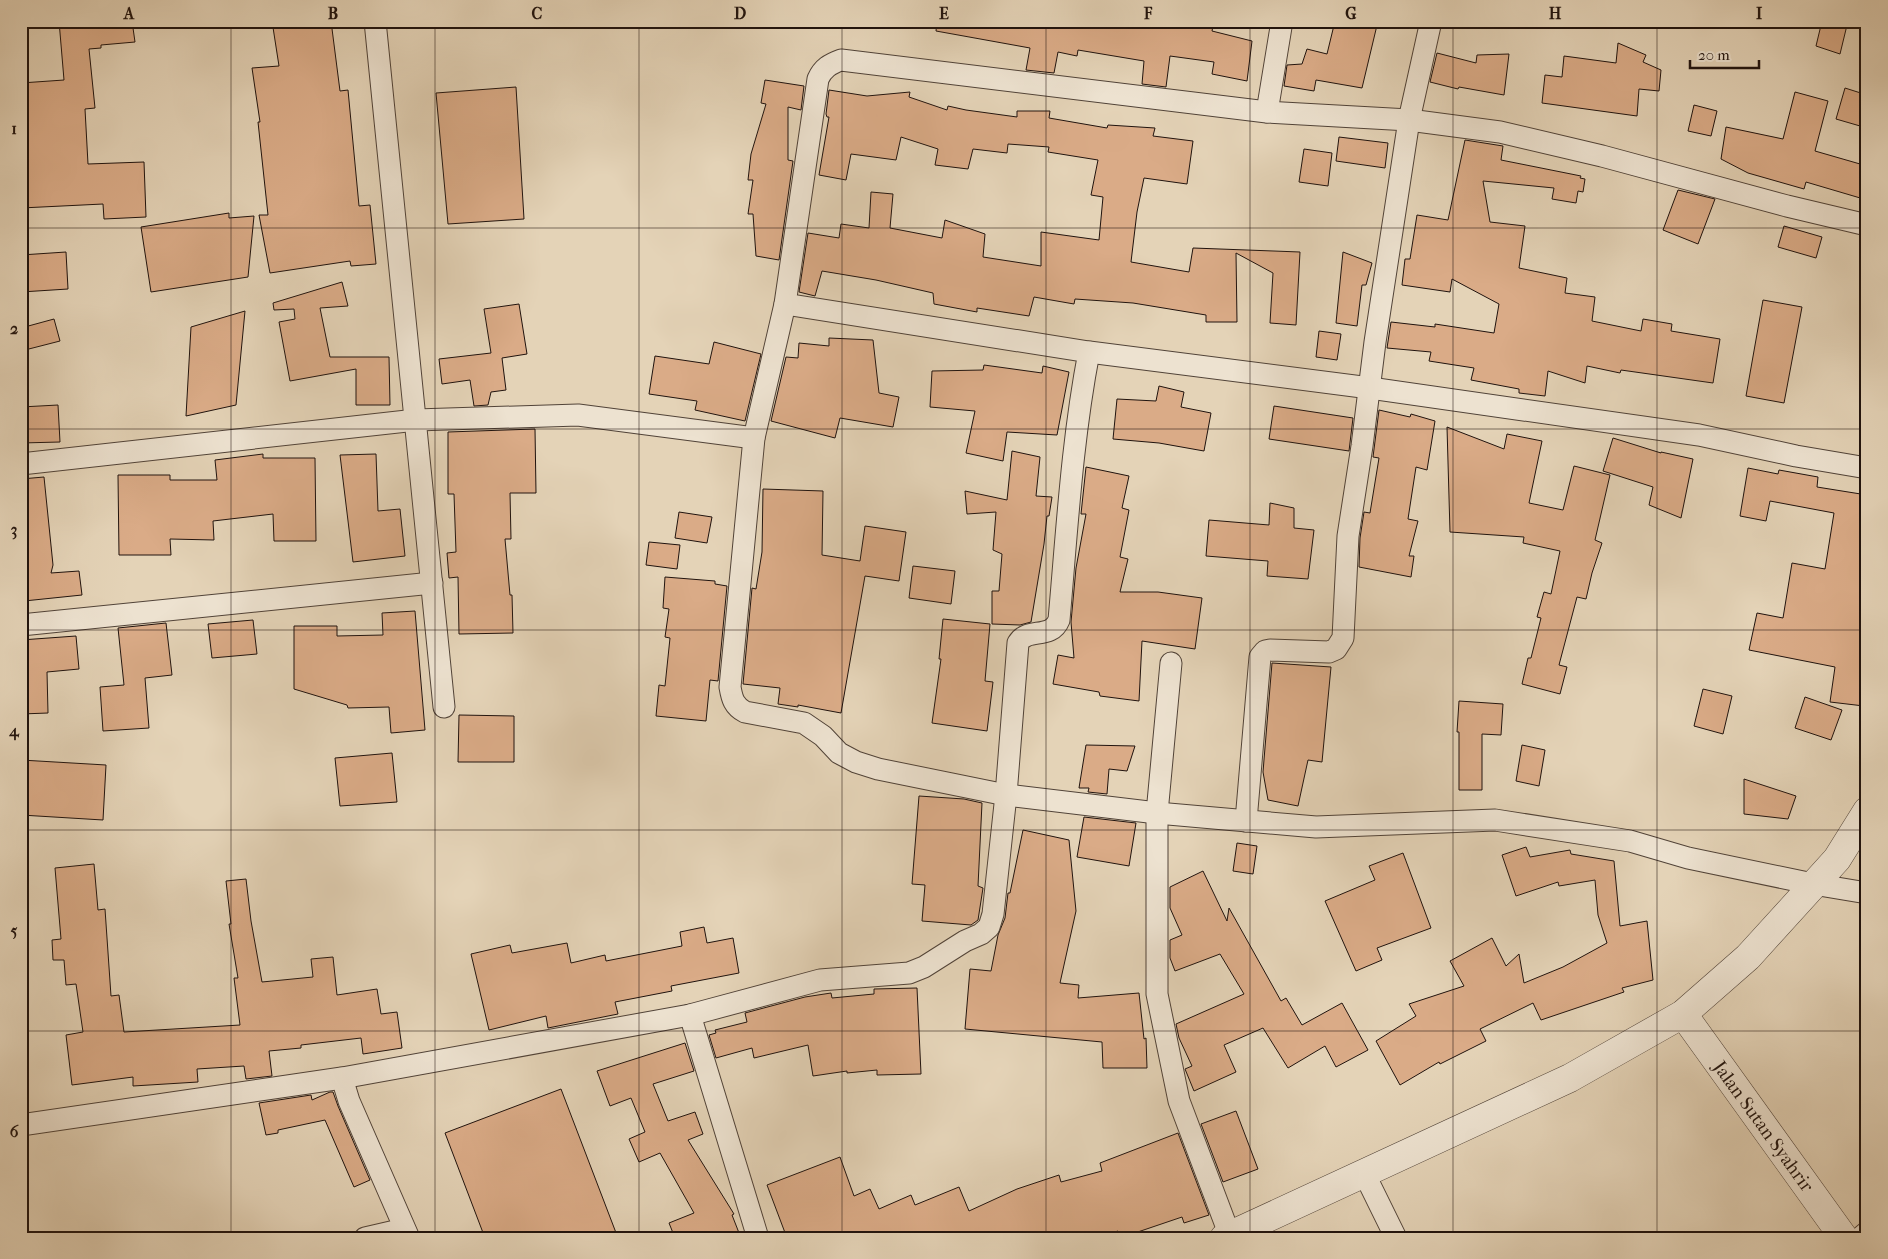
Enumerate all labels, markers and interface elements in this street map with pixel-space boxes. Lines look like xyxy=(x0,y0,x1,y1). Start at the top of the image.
text: A xyxy=(123,4,135,23)
text: B xyxy=(328,4,338,23)
text: C xyxy=(532,4,543,23)
text: D xyxy=(734,4,746,23)
text: E xyxy=(939,4,949,23)
text: F xyxy=(1143,4,1153,23)
text: G xyxy=(1345,4,1357,23)
text: H xyxy=(1549,4,1562,23)
text: I xyxy=(1756,4,1763,23)
scale bar xyxy=(1690,38,1759,70)
text: 20 m xyxy=(1698,46,1730,64)
text: 1 xyxy=(11,119,17,138)
text: 2 xyxy=(10,319,18,338)
text: 3 xyxy=(11,520,17,540)
text: 4 xyxy=(8,721,20,741)
text: 5 xyxy=(11,921,18,940)
street label: Jalan Sutan Syahrir xyxy=(1707,1055,1819,1197)
text: 6 xyxy=(10,1122,19,1141)

